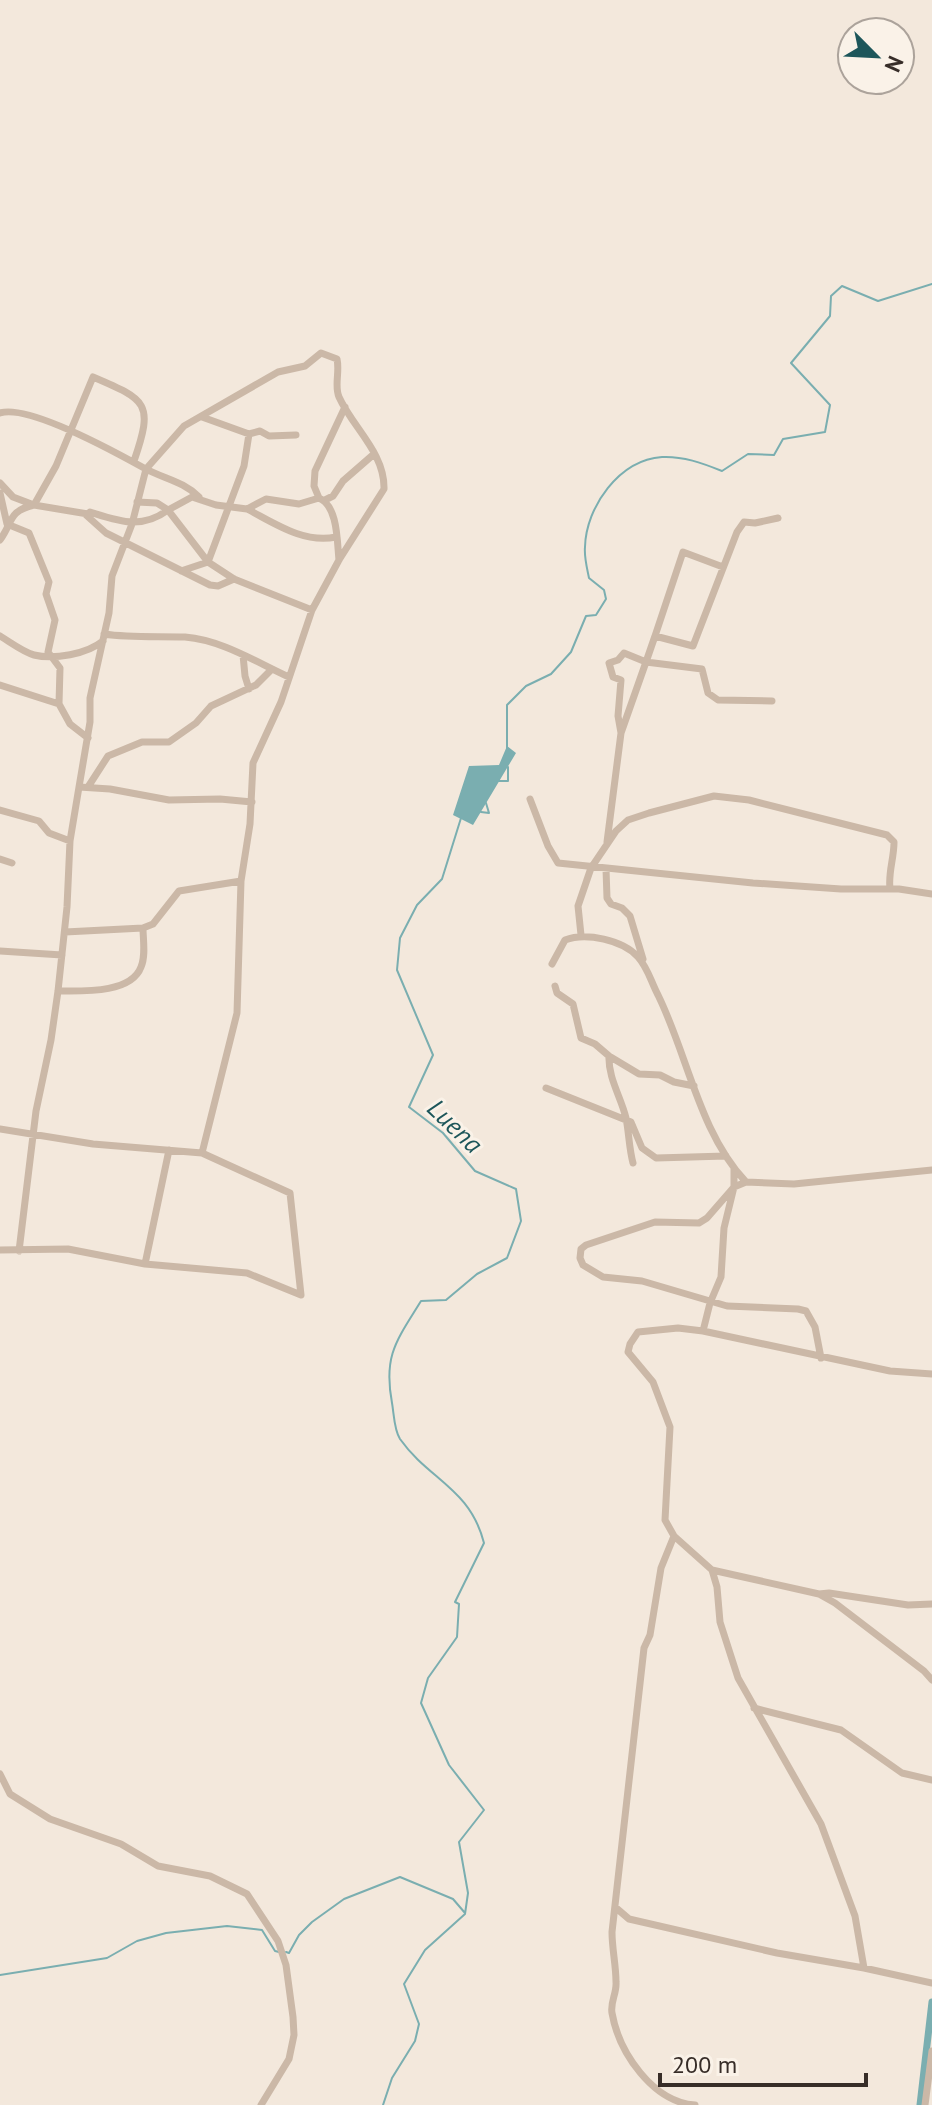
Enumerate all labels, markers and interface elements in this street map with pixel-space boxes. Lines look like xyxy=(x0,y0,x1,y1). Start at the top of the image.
north arrow xyxy=(836,16,916,96)
text: N xyxy=(879,52,910,76)
water label: Luena xyxy=(421,1091,490,1160)
scale bar xyxy=(660,2037,866,2087)
text: 200 m xyxy=(672,2049,737,2080)

